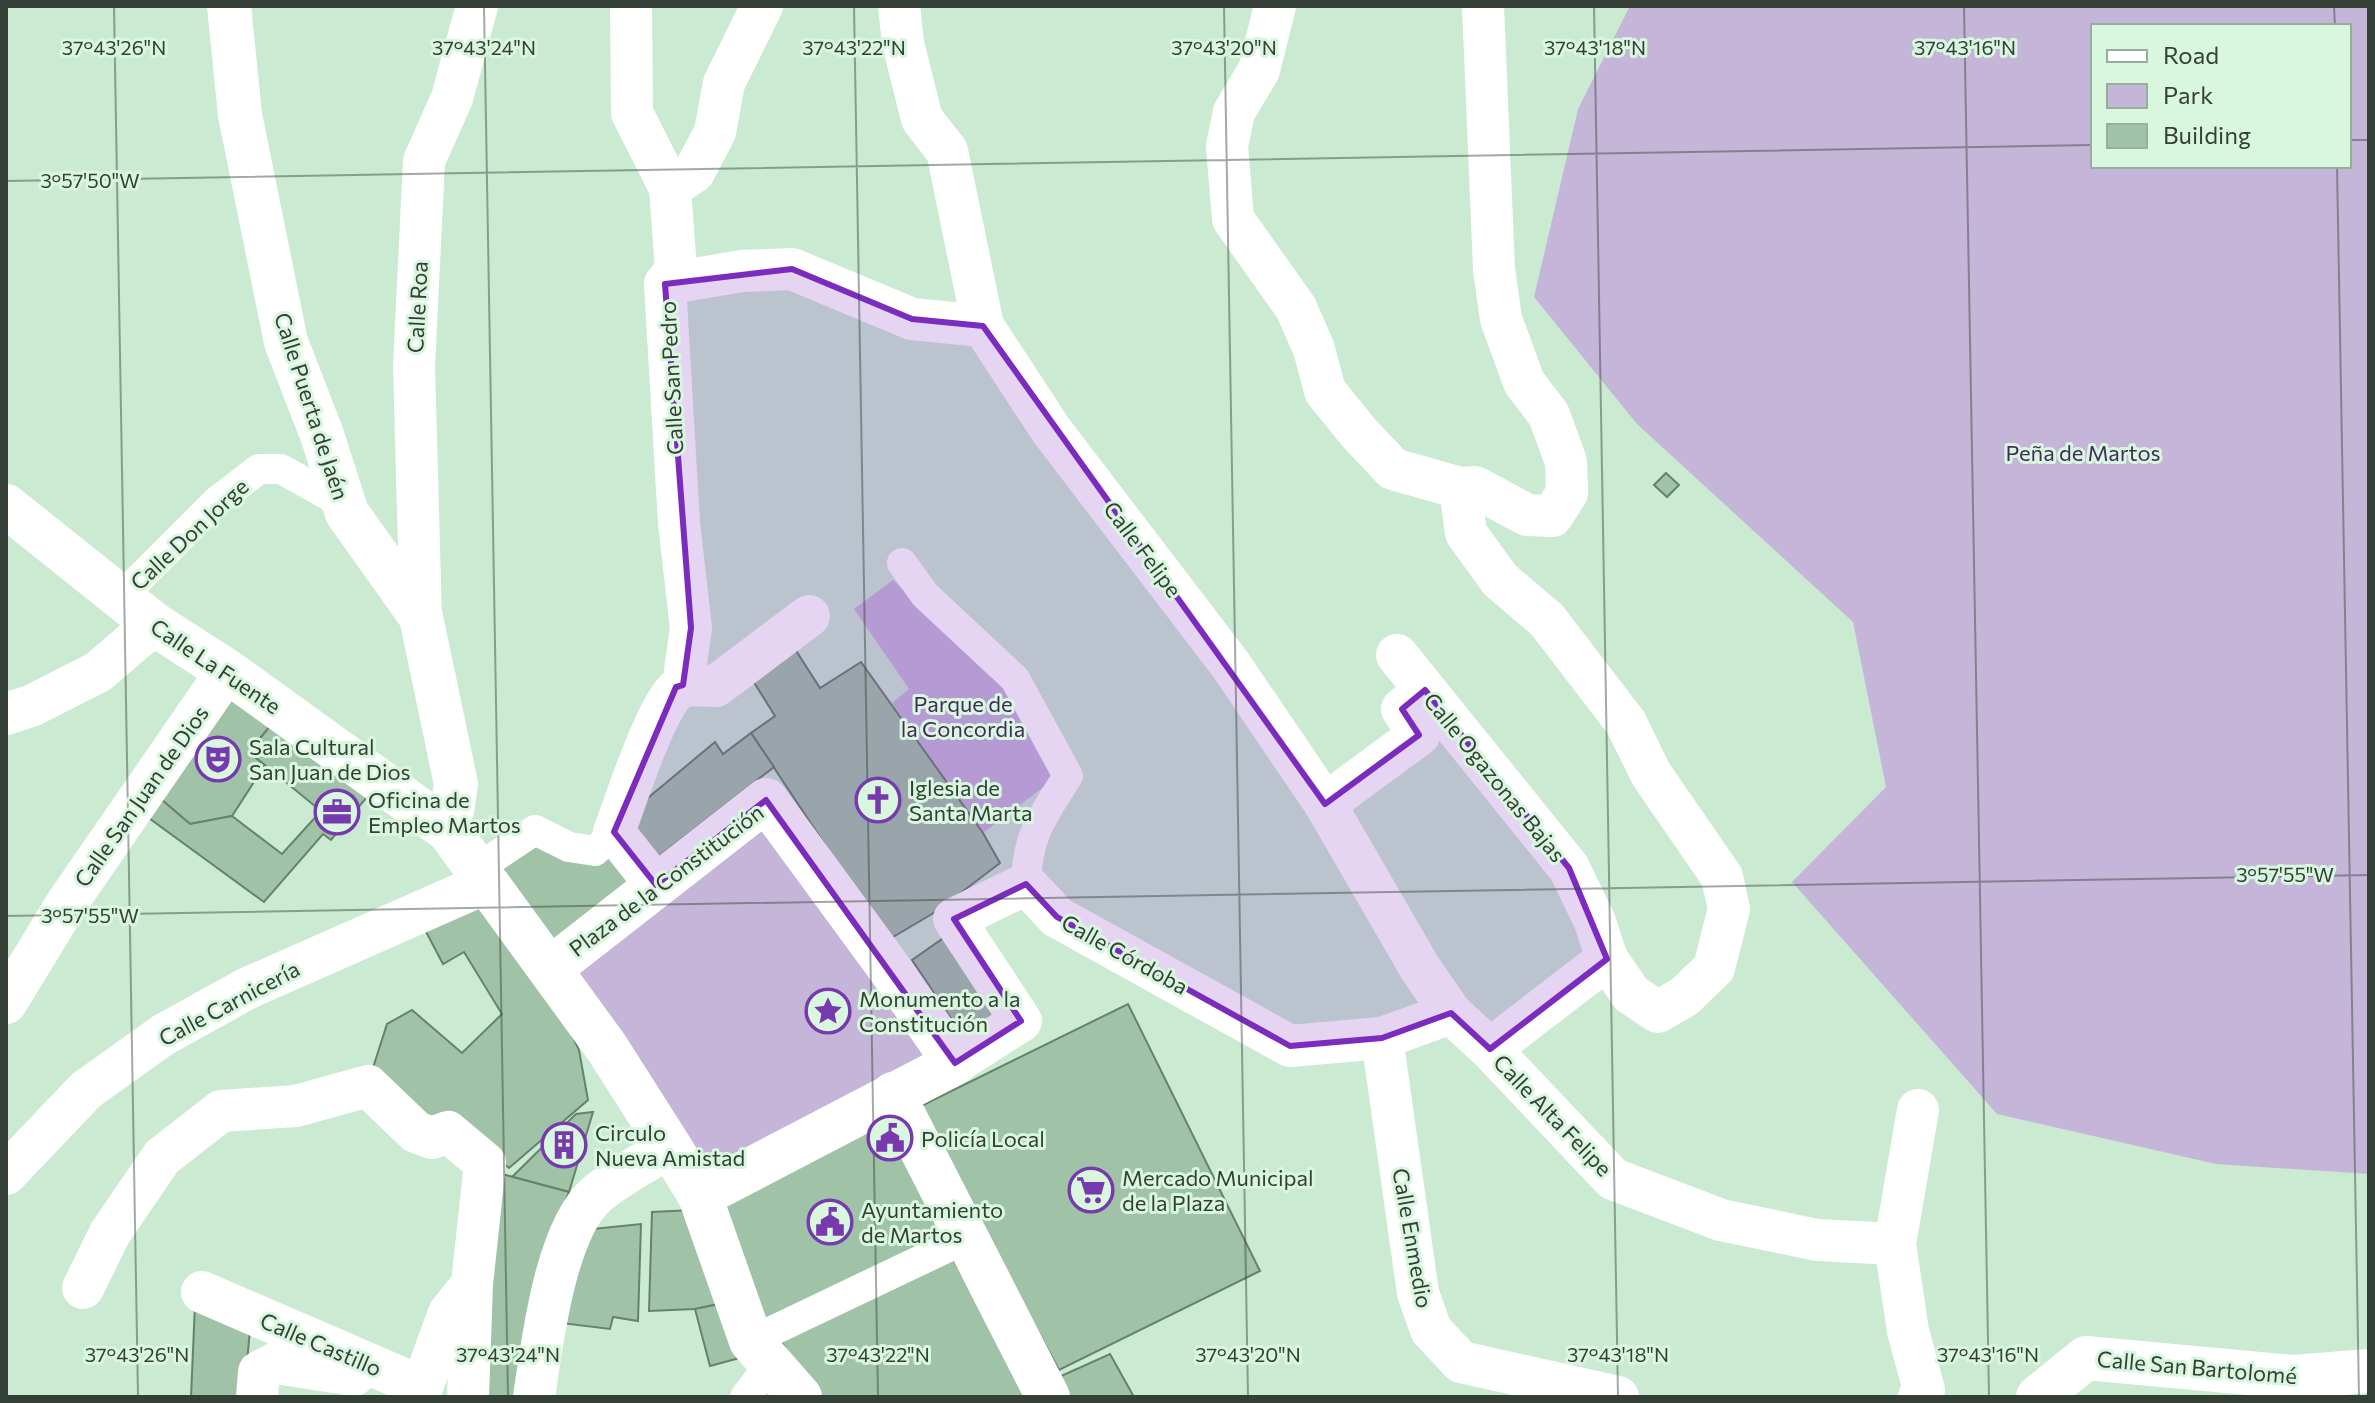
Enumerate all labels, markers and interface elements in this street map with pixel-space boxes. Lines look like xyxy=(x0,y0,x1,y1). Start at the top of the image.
legend xyxy=(2091,24,2351,168)
text: 37°43'26"N xyxy=(62,35,166,59)
text: 37°43'24"N xyxy=(432,35,536,59)
text: 37°43'22"N xyxy=(802,35,906,59)
text: 37°43'20"N xyxy=(1171,35,1277,59)
text: 37°43'18"N xyxy=(1544,35,1646,59)
text: 37°43'16"N xyxy=(1914,35,2016,59)
text: Road xyxy=(2163,40,2219,69)
text: Park xyxy=(2163,80,2213,109)
text: Building xyxy=(2163,120,2251,149)
text: 3°57'50"W xyxy=(40,168,140,192)
street label: Calle Roa xyxy=(401,260,433,354)
street label: Calle San Pedro xyxy=(653,300,689,456)
street label: Calle Puerta de Jaén xyxy=(269,309,355,503)
park label: Peña de Martos xyxy=(2006,439,2160,466)
street label: Calle Don Jorge xyxy=(124,473,254,595)
street label: Calle Felipe xyxy=(1098,496,1188,602)
street label: Calle La Fuente xyxy=(146,613,286,719)
street label: Calle Ogazonas Bajas xyxy=(1418,687,1572,867)
park label: Parque de la Concordia xyxy=(901,690,1025,742)
street label: Calle San Juan de Dios xyxy=(68,700,214,892)
place label: Sala Cultural San Juan de Dios xyxy=(249,733,411,785)
theatre icon: Sala Cultural San Juan de Dios xyxy=(194,735,242,783)
place label: Iglesia de Santa Marta xyxy=(909,774,1032,826)
church icon: Iglesia de Santa Marta xyxy=(854,776,902,824)
place label: Oficina de Empleo Martos xyxy=(368,786,521,838)
office icon: Oficina de Empleo Martos xyxy=(313,788,361,836)
street label: Plaza de la Constitución xyxy=(563,798,769,962)
text: 3°57'55"W xyxy=(2236,862,2334,886)
text: 3°57'55"W xyxy=(41,903,139,927)
street label: Calle Córdoba xyxy=(1057,908,1193,1000)
street label: Calle Carnicería xyxy=(154,955,304,1051)
place label: Monumento a la Constitución xyxy=(859,985,1020,1037)
place icon: Monumento a la Constitución xyxy=(804,987,852,1035)
street label: Calle Alta Felipe xyxy=(1488,1049,1618,1181)
public building icon: Policía Local xyxy=(866,1114,914,1162)
place label: Circulo Nueva Amistad xyxy=(595,1119,745,1171)
building icon: Circulo Nueva Amistad xyxy=(540,1121,588,1169)
place label: Policía Local xyxy=(921,1125,1045,1152)
place label: Mercado Municipal de la Plaza xyxy=(1122,1164,1314,1216)
supermarket icon: Mercado Municipal de la Plaza xyxy=(1067,1166,1115,1214)
street label: Calle Enmedio xyxy=(1387,1166,1439,1310)
place label: Ayuntamiento de Martos xyxy=(861,1196,1003,1248)
public building icon: Ayuntamiento de Martos xyxy=(806,1198,854,1246)
street label: Calle Castillo xyxy=(256,1306,386,1382)
text: 37°43'26"N xyxy=(85,1342,189,1366)
text: 37°43'24"N xyxy=(456,1342,560,1366)
text: 37°43'22"N xyxy=(826,1342,930,1366)
text: 37°43'20"N xyxy=(1195,1342,1301,1366)
text: 37°43'18"N xyxy=(1567,1342,1669,1366)
text: 37°43'16"N xyxy=(1937,1342,2039,1366)
street label: Calle San Bartolomé xyxy=(2096,1345,2298,1389)

